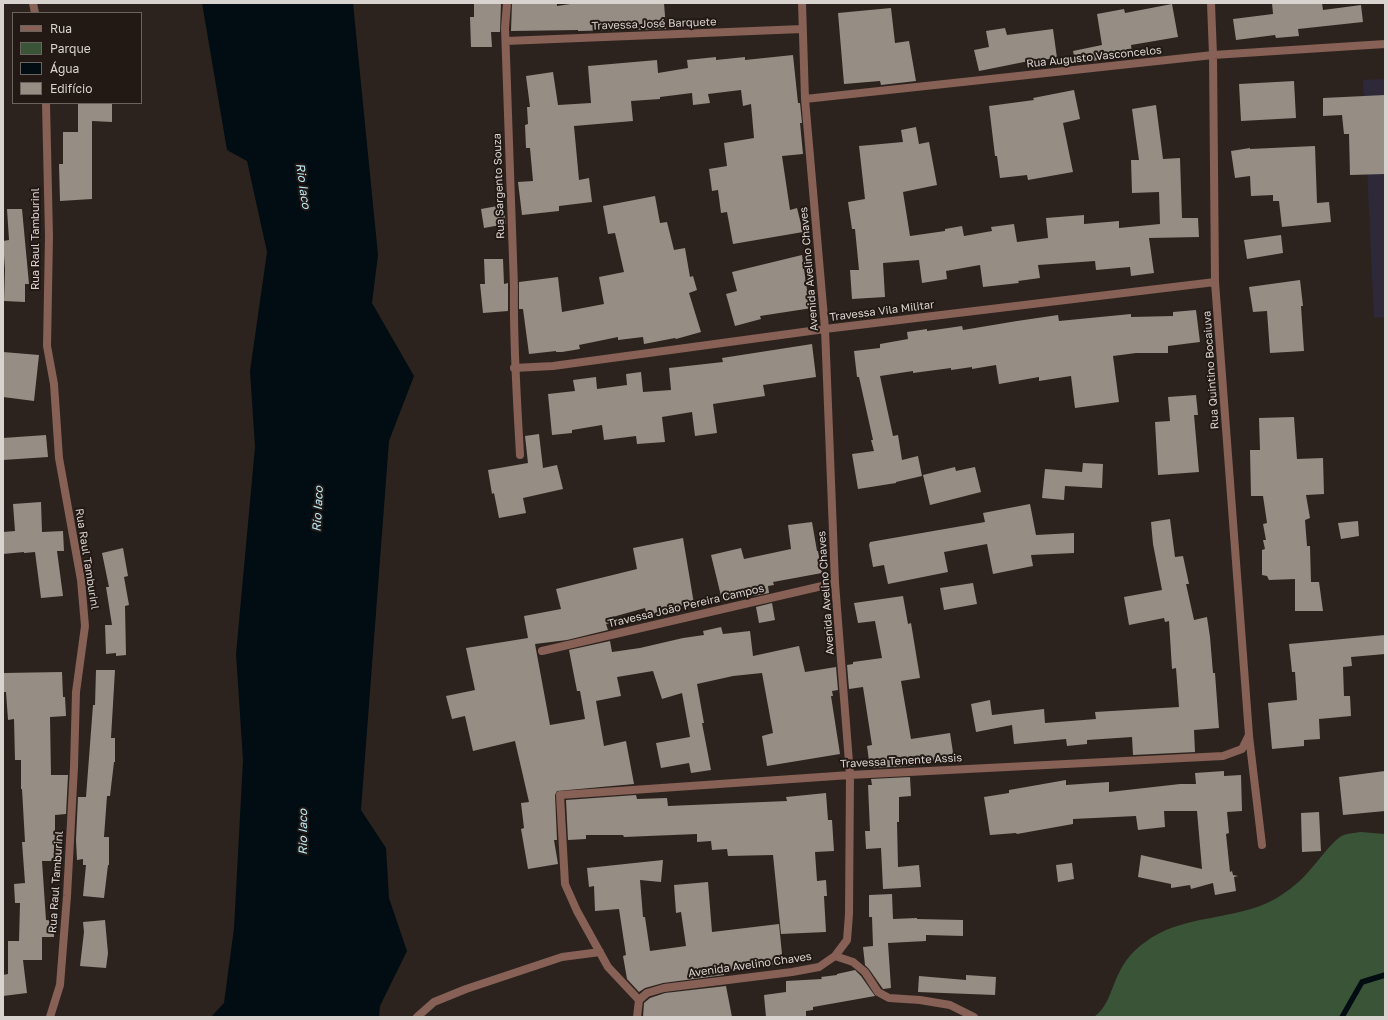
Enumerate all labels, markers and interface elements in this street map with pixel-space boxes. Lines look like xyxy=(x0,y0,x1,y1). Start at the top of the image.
legend xyxy=(12,12,142,104)
street label: Travessa José Barquete xyxy=(591,15,717,33)
text: Rua xyxy=(50,21,72,36)
text: Parque xyxy=(50,41,91,56)
street label: Rua Augusto Vasconcelos xyxy=(1026,43,1162,71)
text: Água xyxy=(50,61,79,76)
text: Edifício xyxy=(50,81,92,96)
street label: Rua Sargento Souza xyxy=(491,133,507,239)
water label: Rio Iaco xyxy=(293,162,313,210)
street label: Rua Raul Tamburinl xyxy=(29,188,43,290)
street label: Avenida Avelino Chaves xyxy=(797,206,821,332)
street label: Travessa Vila Militar xyxy=(829,298,935,324)
street label: Rua Quintino Bocaiuva xyxy=(1200,310,1222,430)
water label: Rio Iaco xyxy=(310,486,326,532)
street label: Rua Raul Tamburinl xyxy=(72,508,102,610)
street label: Avenida Avelino Chaves xyxy=(815,530,837,656)
street label: Travessa João Pereira Campos xyxy=(607,582,765,630)
street label: Travessa Tenente Assis xyxy=(840,751,962,771)
water label: Rio Iaco xyxy=(296,809,310,855)
street label: Rua Raul Tamburinl xyxy=(46,831,66,933)
street label: Avenida Avelino Chaves xyxy=(687,950,813,980)

